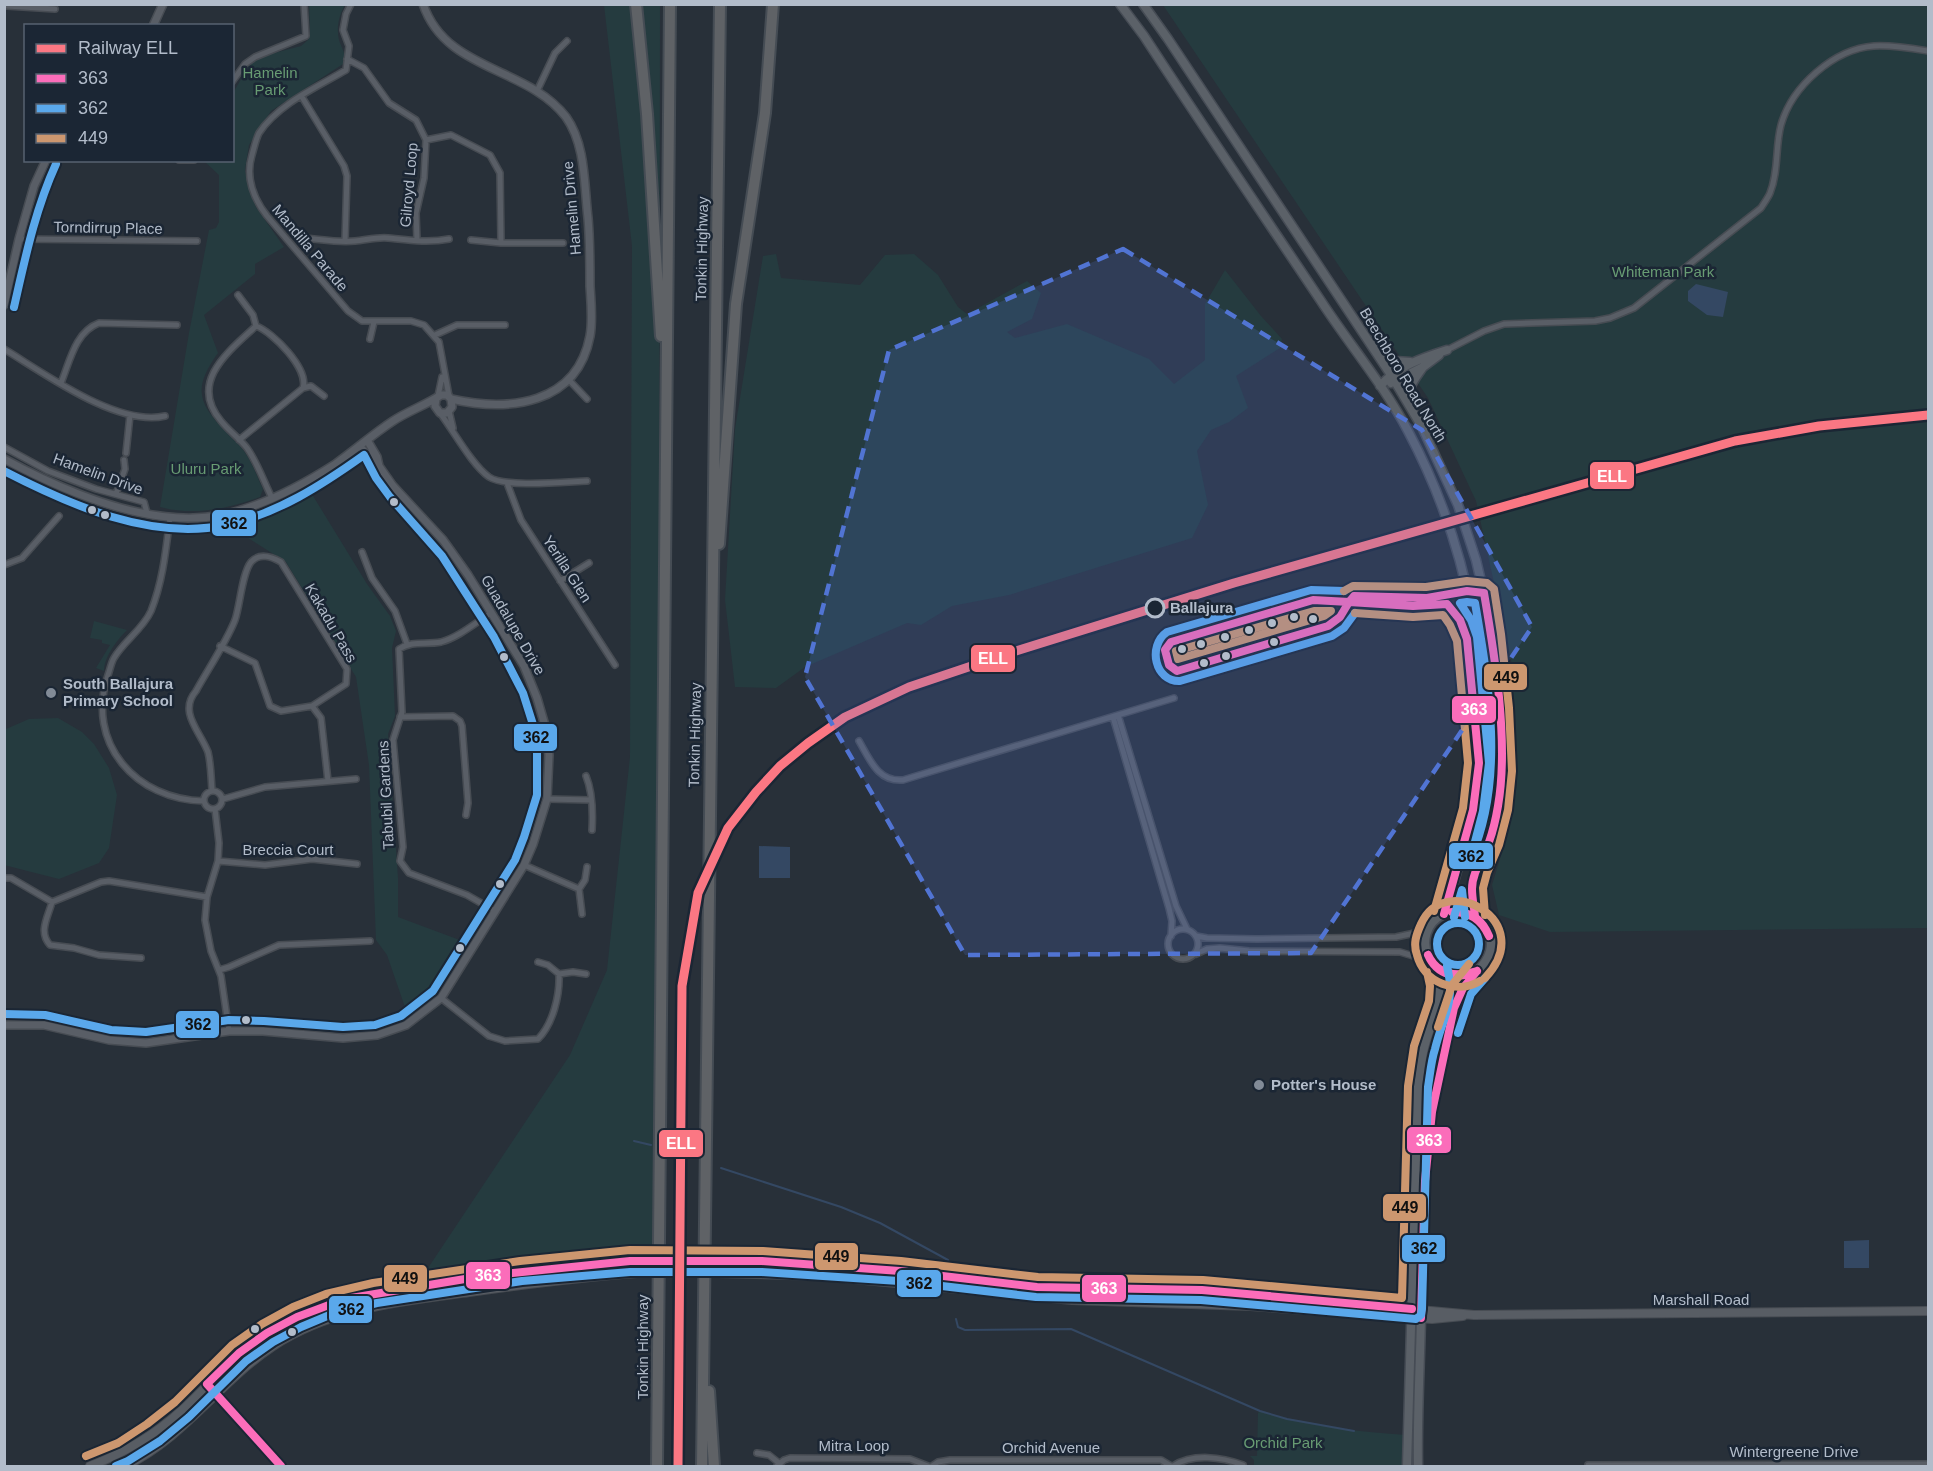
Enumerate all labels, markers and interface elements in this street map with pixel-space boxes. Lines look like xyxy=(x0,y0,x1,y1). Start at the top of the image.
legend xyxy=(24,24,234,162)
text: Railway ELL xyxy=(78,38,178,58)
park label: Hamelin Park xyxy=(242,64,298,98)
text: 363 xyxy=(78,68,108,88)
text: 362 xyxy=(78,98,108,118)
text: 449 xyxy=(78,128,108,148)
street label: Gilroyd Loop xyxy=(396,142,421,228)
street label: Hamelin Drive xyxy=(559,160,584,256)
street label: Tonkin Highway xyxy=(692,196,711,302)
street label: Mandilla Parade xyxy=(269,201,352,295)
street label: Torndirrup Place xyxy=(53,218,163,237)
park label: Whiteman Park xyxy=(1612,263,1715,280)
street label: Beechboro Road North xyxy=(1357,305,1450,445)
street label: Hamelin Drive xyxy=(51,449,145,498)
park label: Uluru Park xyxy=(171,460,242,477)
line badge: ELL xyxy=(1589,461,1635,490)
text: ELL xyxy=(1597,468,1627,485)
unlabelled marker xyxy=(388,496,400,508)
unlabelled marker xyxy=(86,504,98,516)
unlabelled marker xyxy=(99,509,111,521)
line badge: 362 xyxy=(211,509,257,537)
text: 362 xyxy=(221,515,247,532)
street label: Yerilla Glen xyxy=(540,532,595,605)
street label: Guadalupe Drive xyxy=(478,572,549,678)
street label: Kakadu Pass xyxy=(302,580,361,665)
marker: Ballajura xyxy=(1145,598,1165,618)
place label: Ballajura xyxy=(1170,599,1234,616)
unlabelled marker xyxy=(1288,611,1300,623)
unlabelled marker xyxy=(1307,613,1319,625)
unlabelled marker xyxy=(1266,617,1278,629)
unlabelled marker xyxy=(1243,624,1255,636)
unlabelled marker xyxy=(1219,631,1231,643)
unlabelled marker xyxy=(1268,636,1280,648)
unlabelled marker xyxy=(1195,638,1207,650)
unlabelled marker xyxy=(1176,643,1188,655)
line badge: ELL xyxy=(970,644,1016,673)
text: ELL xyxy=(978,650,1008,667)
unlabelled marker xyxy=(1220,650,1232,662)
unlabelled marker xyxy=(498,651,510,663)
unlabelled marker xyxy=(1198,657,1210,669)
line badge: 449 xyxy=(1483,663,1528,691)
text: 449 xyxy=(1493,669,1519,686)
place label: South Ballajura Primary School xyxy=(63,675,174,709)
street label: Tonkin Highway xyxy=(685,682,704,788)
marker: South Ballajura Primary School xyxy=(44,686,58,700)
line badge: 363 xyxy=(1451,695,1497,724)
text: 363 xyxy=(1461,701,1487,718)
line badge: 362 xyxy=(513,723,558,752)
text: 362 xyxy=(523,729,549,746)
street label: Tabubil Gardens xyxy=(374,740,397,850)
street label: Breccia Court xyxy=(243,841,334,858)
line badge: 362 xyxy=(1448,842,1494,870)
text: 362 xyxy=(1458,848,1484,865)
unlabelled marker xyxy=(494,878,506,890)
unlabelled marker xyxy=(454,942,466,954)
line badge: 362 xyxy=(175,1010,220,1039)
unlabelled marker xyxy=(240,1014,252,1026)
text: 362 xyxy=(185,1016,211,1033)
place label: Potter's House xyxy=(1271,1076,1376,1093)
marker: Potter's House xyxy=(1252,1078,1266,1092)
line badge: 363 xyxy=(1406,1126,1452,1154)
line badge: ELL xyxy=(658,1129,704,1158)
text: 363 xyxy=(1416,1132,1442,1149)
text: ELL xyxy=(666,1135,696,1152)
line badge: 449 xyxy=(1382,1193,1427,1222)
text: 449 xyxy=(1392,1199,1418,1216)
line badge: 362 xyxy=(1401,1234,1446,1263)
text: 362 xyxy=(1411,1240,1437,1257)
line badge: 449 xyxy=(814,1242,859,1271)
text: 449 xyxy=(823,1248,849,1265)
line badge: 363 xyxy=(465,1261,511,1290)
line badge: 449 xyxy=(383,1264,428,1293)
text: 363 xyxy=(475,1267,501,1284)
line badge: 362 xyxy=(896,1269,942,1298)
text: 449 xyxy=(392,1270,418,1287)
line badge: 363 xyxy=(1081,1274,1127,1303)
text: 362 xyxy=(906,1275,932,1292)
text: 363 xyxy=(1091,1280,1117,1297)
street label: Marshall Road xyxy=(1653,1291,1749,1308)
street label: Tonkin Highway xyxy=(634,1294,651,1400)
line badge: 362 xyxy=(328,1295,373,1324)
text: 362 xyxy=(338,1301,364,1318)
unlabelled marker xyxy=(249,1323,261,1335)
unlabelled marker xyxy=(286,1326,298,1338)
park label: Orchid Park xyxy=(1243,1434,1323,1451)
street label: Mitra Loop xyxy=(819,1437,889,1454)
street label: Orchid Avenue xyxy=(1002,1439,1100,1456)
street label: Wintergreene Drive xyxy=(1729,1443,1859,1460)

